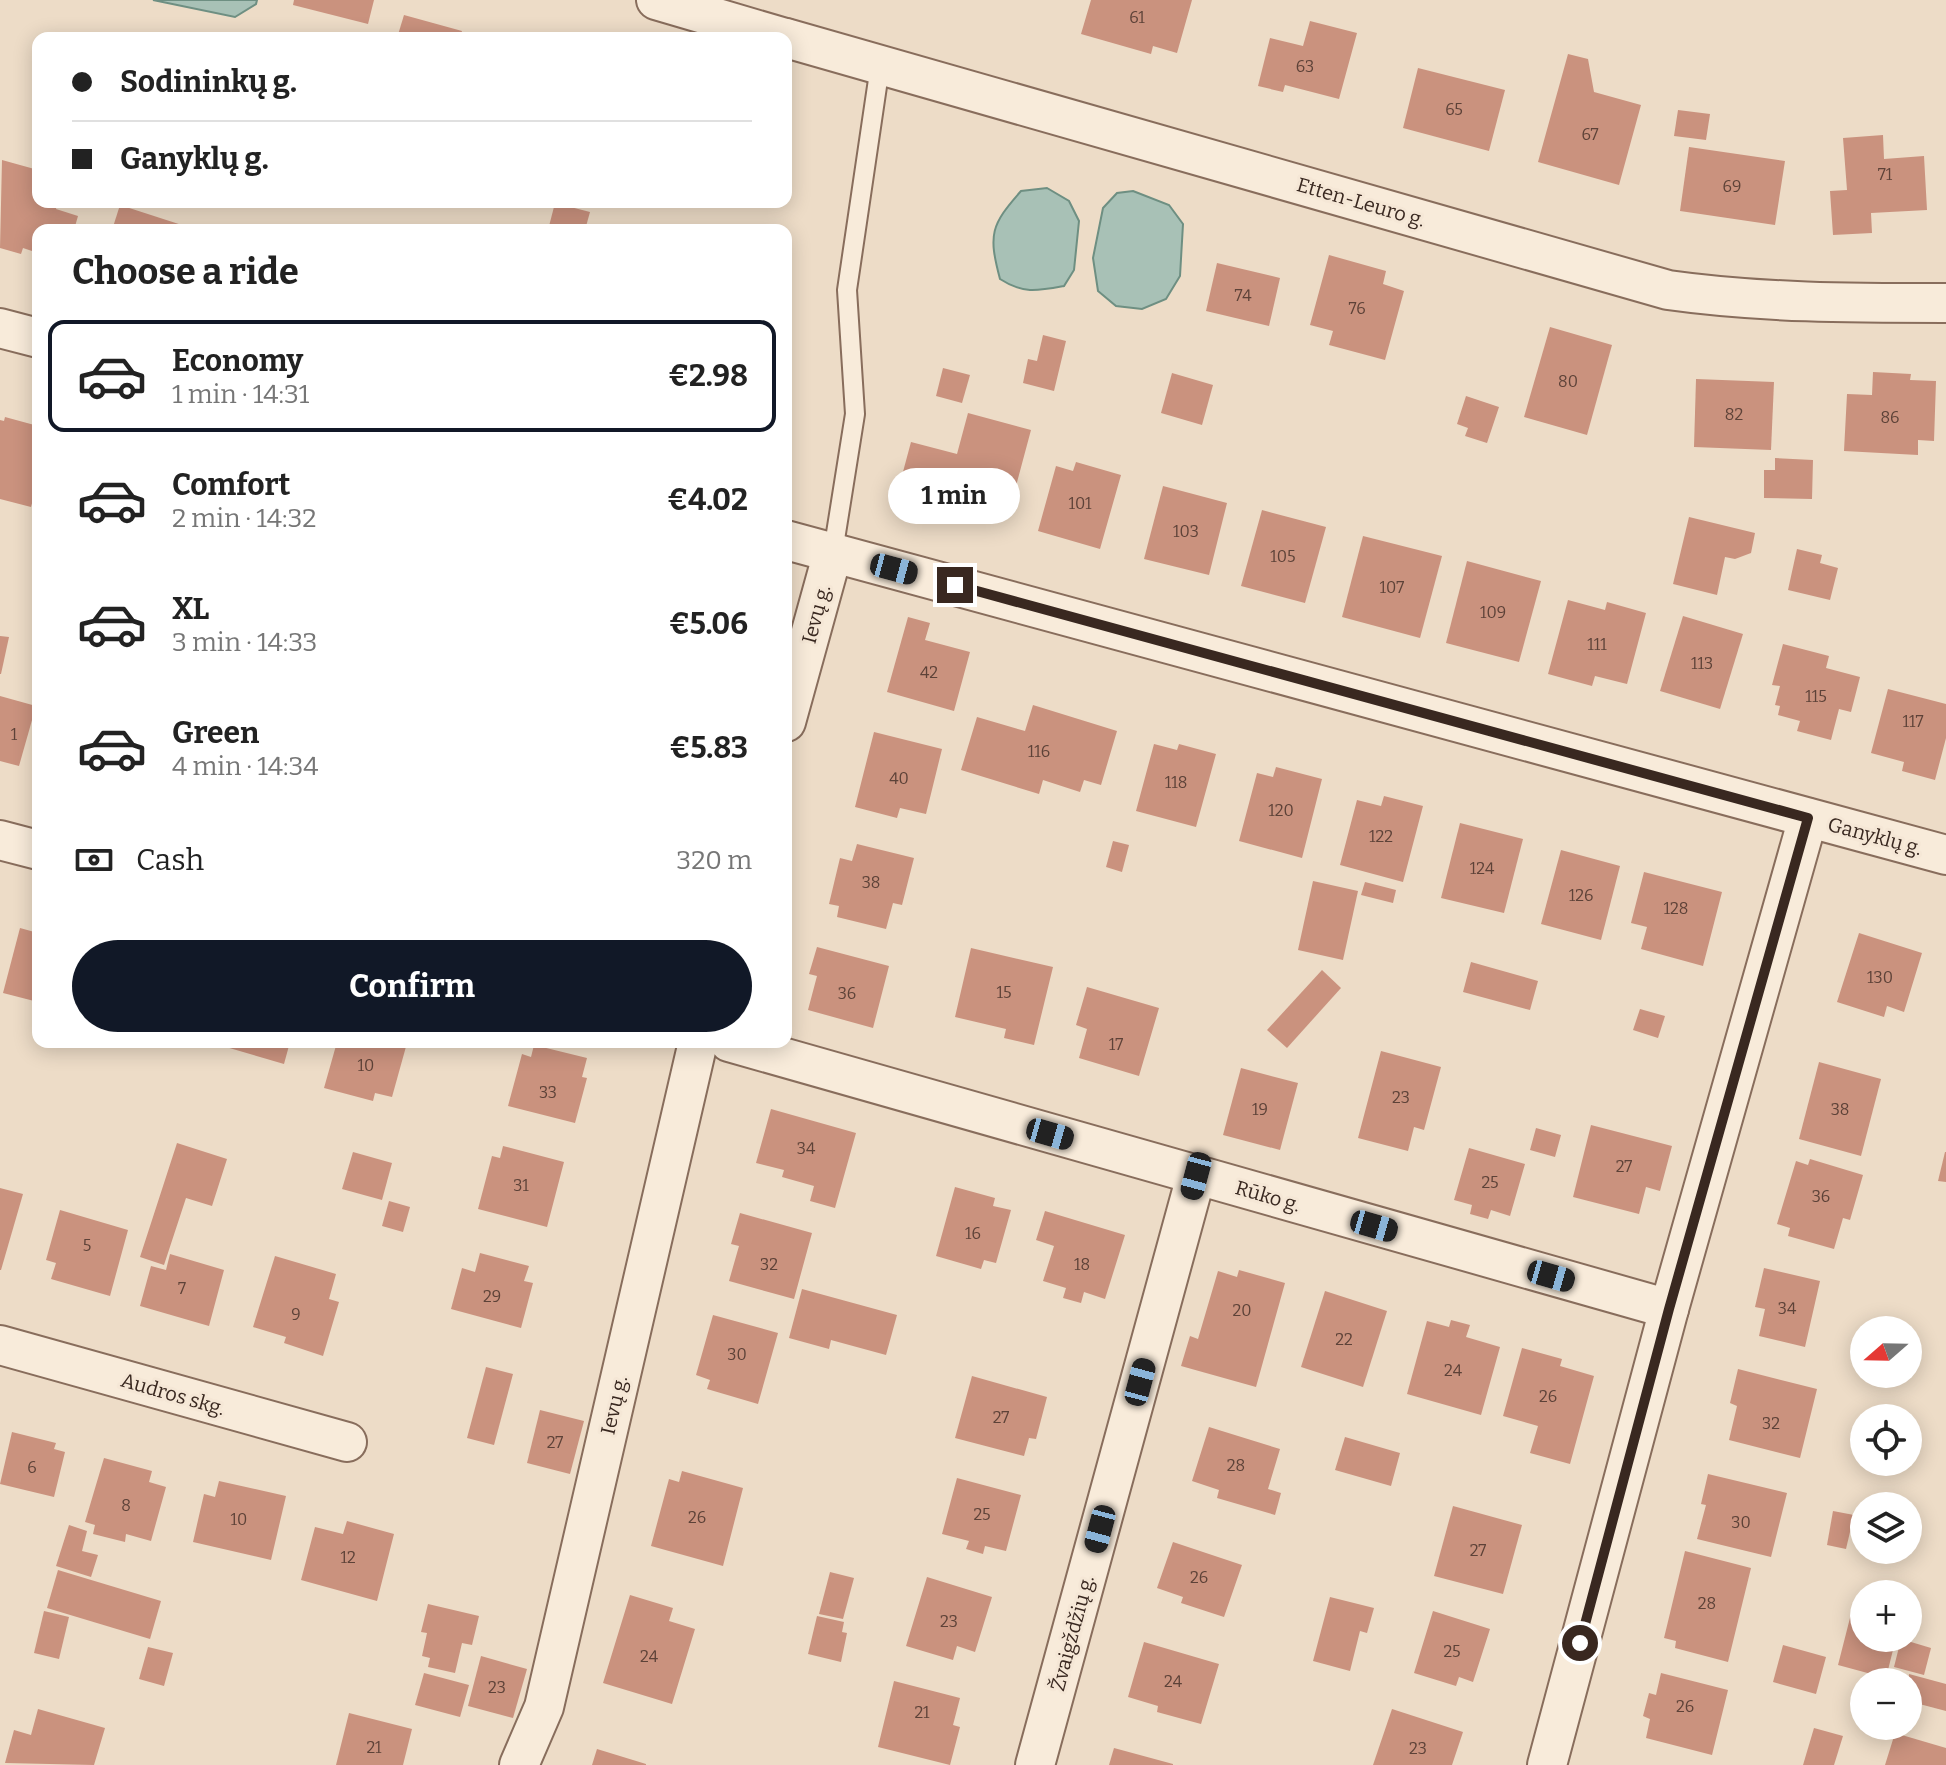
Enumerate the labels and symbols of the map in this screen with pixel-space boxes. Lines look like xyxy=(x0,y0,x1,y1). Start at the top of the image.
house number: 61 xyxy=(1129,8,1145,27)
house number: 63 xyxy=(1296,57,1314,76)
house number: 65 xyxy=(1445,100,1463,119)
house number: 67 xyxy=(1581,125,1599,144)
house number: 71 xyxy=(1878,165,1893,184)
street label: Etten-Leuro g. xyxy=(1294,172,1428,232)
house number: 69 xyxy=(1723,177,1741,196)
house number: 74 xyxy=(1234,286,1252,305)
house number: 76 xyxy=(1348,299,1366,318)
house number: 80 xyxy=(1558,372,1578,391)
house number: 82 xyxy=(1725,405,1743,424)
house number: 86 xyxy=(1880,408,1900,427)
callout: 1 min xyxy=(889,469,1021,525)
house number: 101 xyxy=(1068,494,1092,513)
house number: 103 xyxy=(1173,522,1199,541)
house number: 105 xyxy=(1270,547,1296,566)
car xyxy=(868,551,920,587)
route end xyxy=(937,567,973,603)
house number: 107 xyxy=(1380,578,1404,597)
street label: Ievų g. xyxy=(797,582,835,646)
house number: 109 xyxy=(1480,603,1506,622)
house number: 111 xyxy=(1587,635,1607,654)
house number: 113 xyxy=(1691,654,1713,673)
house number: 42 xyxy=(920,663,938,682)
house number: 115 xyxy=(1805,687,1827,706)
house number: 117 xyxy=(1903,712,1923,731)
house number: 1 xyxy=(11,725,18,744)
house number: 116 xyxy=(1028,742,1050,761)
house number: 40 xyxy=(889,769,909,788)
house number: 118 xyxy=(1165,773,1187,792)
house number: 120 xyxy=(1268,801,1294,820)
street label: Ganyklų g. xyxy=(1825,812,1925,860)
house number: 122 xyxy=(1369,827,1393,846)
house number: 124 xyxy=(1470,859,1495,878)
house number: 38 xyxy=(862,873,880,892)
house number: 126 xyxy=(1569,886,1593,905)
house number: 128 xyxy=(1664,899,1688,918)
house number: 130 xyxy=(1867,968,1893,987)
house number: 15 xyxy=(996,983,1012,1002)
house number: 36 xyxy=(838,984,856,1003)
house number: 17 xyxy=(1109,1035,1123,1054)
house number: 10 xyxy=(358,1056,374,1075)
house number: 33 xyxy=(539,1083,557,1102)
house number: 23 xyxy=(1392,1088,1410,1107)
house number: 19 xyxy=(1252,1100,1268,1119)
house number: 38 xyxy=(1831,1100,1849,1119)
car xyxy=(1024,1116,1076,1152)
house number: 34 xyxy=(797,1139,816,1158)
car xyxy=(1178,1150,1214,1202)
house number: 27 xyxy=(1616,1157,1632,1176)
house number: 25 xyxy=(1481,1173,1499,1192)
street label: Rūko g. xyxy=(1233,1175,1303,1217)
house number: 31 xyxy=(513,1176,529,1195)
house number: 36 xyxy=(1812,1187,1830,1206)
car xyxy=(1348,1208,1400,1244)
house number: 16 xyxy=(965,1224,981,1243)
house number: 5 xyxy=(83,1236,91,1255)
house number: 32 xyxy=(760,1255,778,1274)
house number: 18 xyxy=(1074,1255,1090,1274)
car xyxy=(1525,1258,1577,1294)
house number: 7 xyxy=(178,1279,186,1298)
house number: 29 xyxy=(483,1287,501,1306)
house number: 34 xyxy=(1778,1299,1797,1318)
house number: 20 xyxy=(1233,1301,1251,1320)
house number: 9 xyxy=(291,1305,301,1324)
north arrow xyxy=(1850,1316,1922,1388)
house number: 22 xyxy=(1335,1330,1353,1349)
house number: 30 xyxy=(727,1345,747,1364)
car xyxy=(1122,1356,1158,1408)
house number: 24 xyxy=(1444,1361,1463,1380)
street label: Audros skg. xyxy=(118,1368,228,1420)
street label: Ievų g. xyxy=(596,1373,632,1437)
house number: 26 xyxy=(1539,1387,1557,1406)
house number: 27 xyxy=(993,1408,1009,1427)
house number: 32 xyxy=(1762,1414,1780,1433)
house number: 27 xyxy=(547,1433,563,1452)
house number: 28 xyxy=(1227,1456,1245,1475)
house number: 6 xyxy=(27,1458,37,1477)
house number: 8 xyxy=(121,1496,131,1515)
car xyxy=(1082,1503,1118,1555)
house number: 25 xyxy=(973,1505,991,1524)
house number: 26 xyxy=(688,1508,706,1527)
house number: 10 xyxy=(231,1510,247,1529)
house number: 30 xyxy=(1731,1513,1751,1532)
house number: 27 xyxy=(1470,1541,1486,1560)
house number: 12 xyxy=(340,1548,356,1567)
house number: 26 xyxy=(1190,1568,1208,1587)
street label: Žvaigždžių g. xyxy=(1045,1572,1099,1694)
house number: 28 xyxy=(1698,1594,1716,1613)
house number: 23 xyxy=(940,1612,958,1631)
route start xyxy=(1562,1625,1598,1661)
house number: 25 xyxy=(1443,1642,1461,1661)
house number: 24 xyxy=(640,1647,659,1666)
house number: 24 xyxy=(1164,1672,1183,1691)
house number: 23 xyxy=(488,1678,506,1697)
house number: 26 xyxy=(1676,1697,1694,1716)
house number: 21 xyxy=(914,1703,930,1722)
house number: 21 xyxy=(366,1738,382,1757)
house number: 23 xyxy=(1409,1739,1427,1758)

